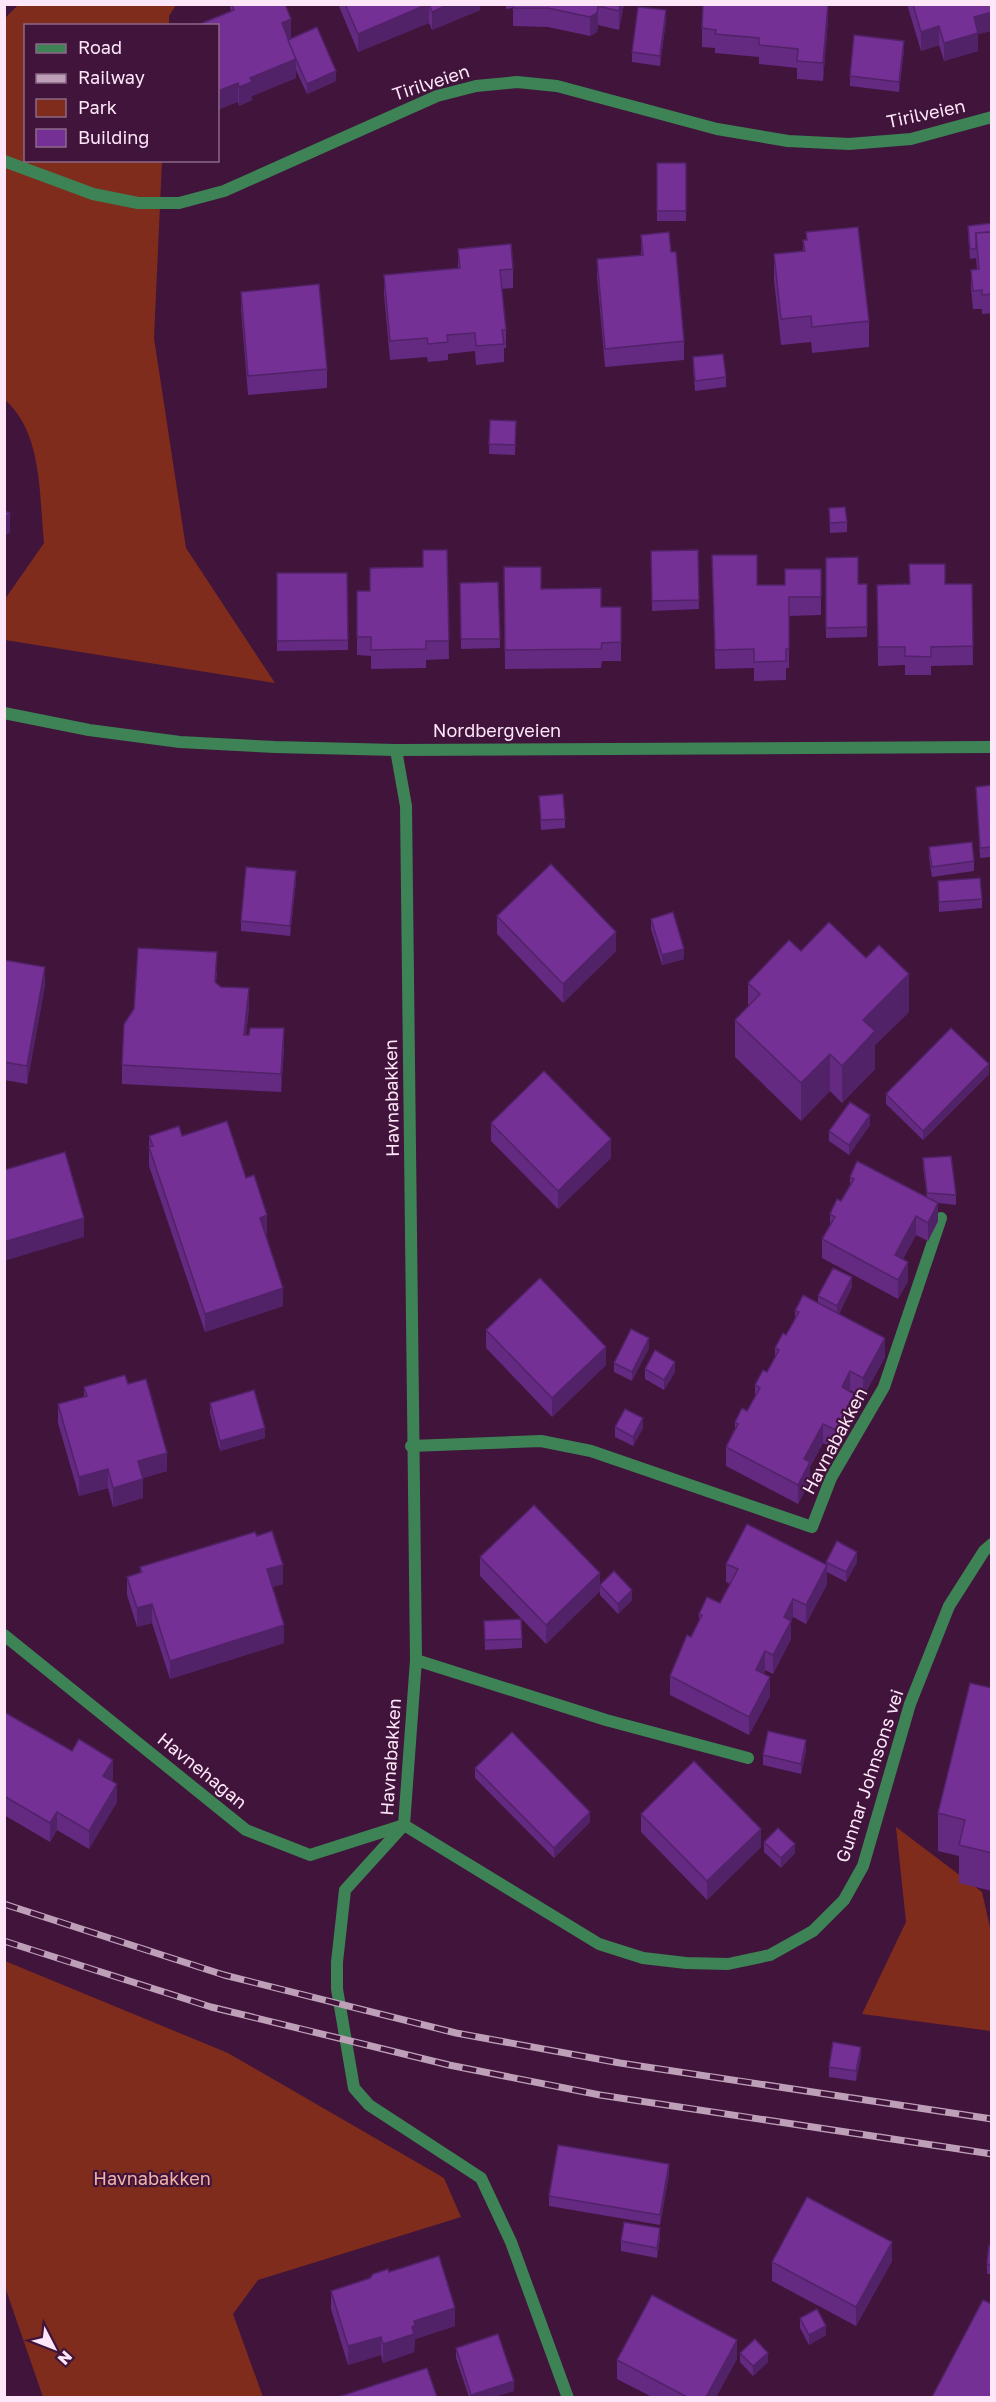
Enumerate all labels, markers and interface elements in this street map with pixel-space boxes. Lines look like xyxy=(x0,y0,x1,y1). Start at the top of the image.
legend xyxy=(24,24,219,162)
text: Road xyxy=(78,36,122,58)
street label: Tirilveien xyxy=(389,59,472,105)
text: Railway xyxy=(78,66,145,88)
street label: Tirilveien xyxy=(885,94,967,132)
text: Park xyxy=(78,96,117,118)
text: Building xyxy=(78,126,149,148)
street label: Nordbergveien xyxy=(433,719,561,741)
street label: Havnabakken xyxy=(379,1039,403,1157)
street label: Havnabakken xyxy=(797,1383,871,1498)
street label: Gunnar Johnsons vei xyxy=(831,1686,907,1865)
street label: Havnabakken xyxy=(375,1698,405,1816)
street label: Havnehagan xyxy=(153,1727,252,1813)
park label: Havnabakken xyxy=(93,2167,211,2189)
north arrow xyxy=(24,2318,84,2378)
text: N xyxy=(54,2347,77,2369)

